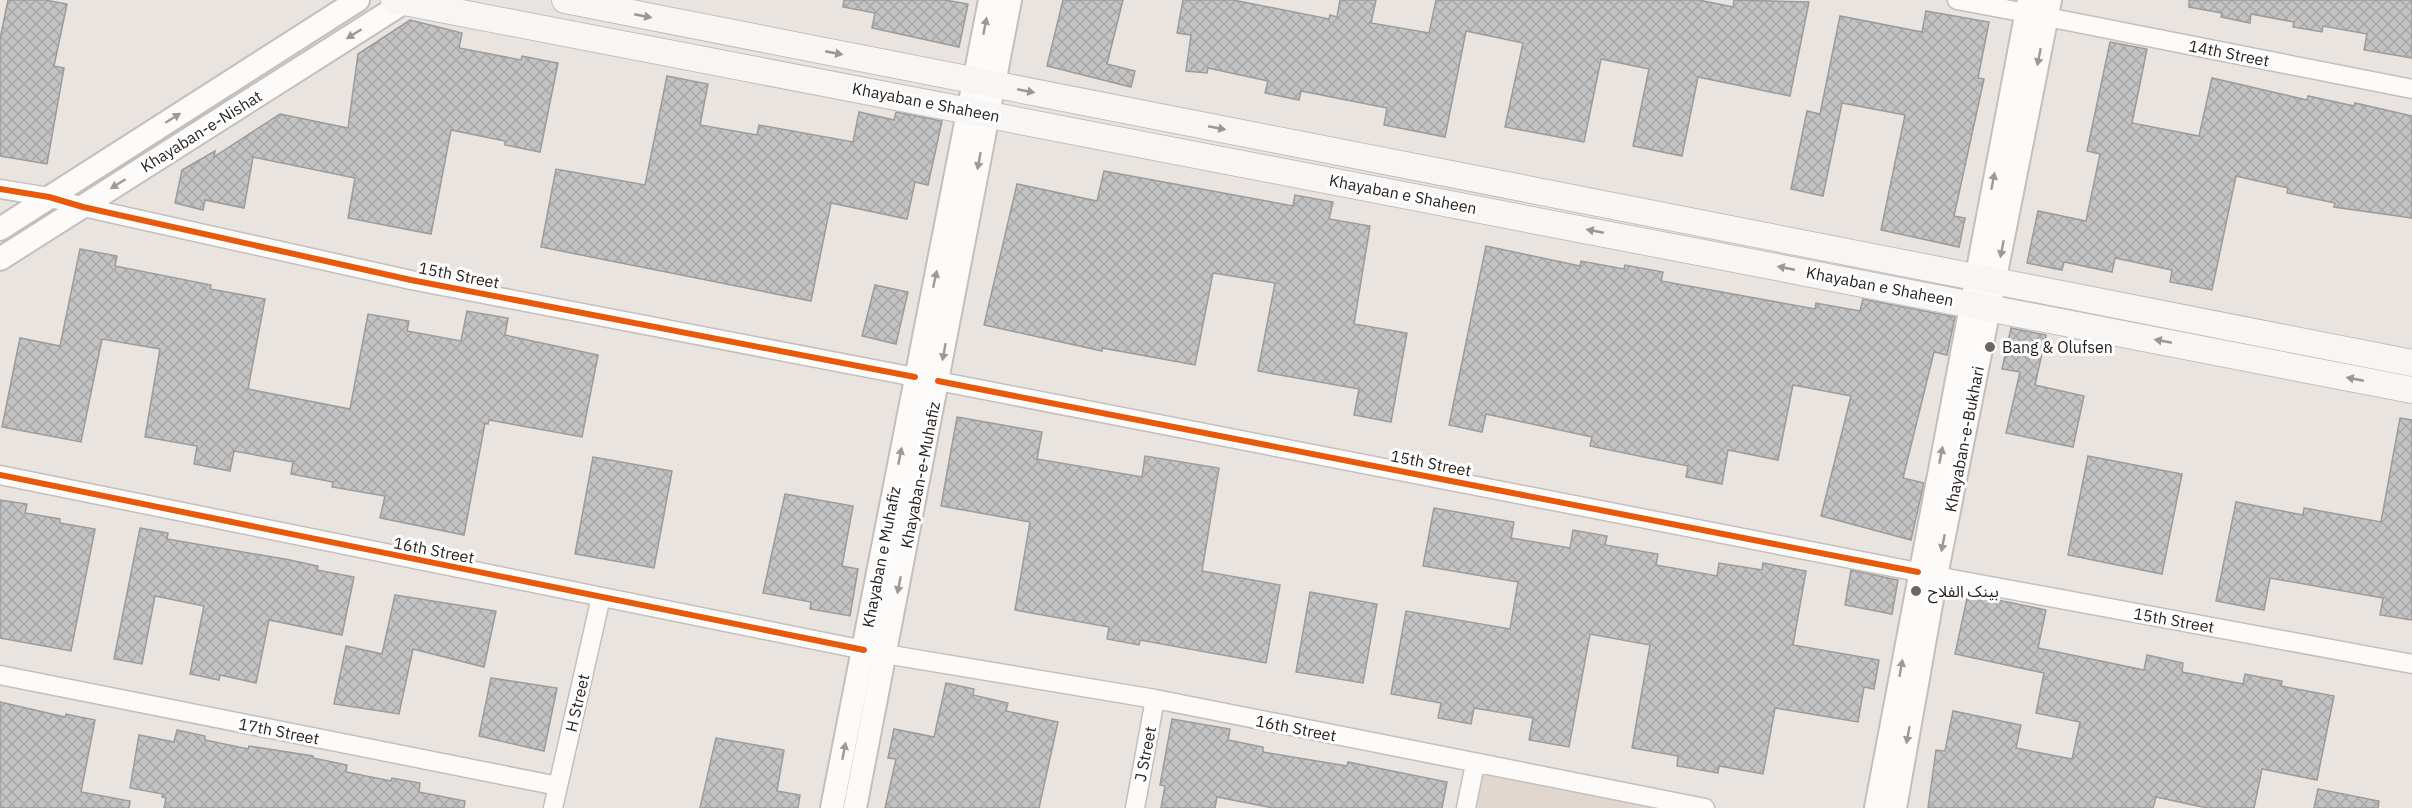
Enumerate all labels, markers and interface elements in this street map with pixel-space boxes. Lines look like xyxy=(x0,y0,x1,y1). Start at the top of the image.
one-way arrow xyxy=(634,12,653,21)
one-way arrow xyxy=(981,16,990,35)
one-way arrow xyxy=(345,29,362,40)
street label: 14th Street xyxy=(2187,35,2271,71)
one-way arrow xyxy=(2034,48,2043,67)
one-way arrow xyxy=(825,49,844,58)
street label: Khayaban e Shaheen xyxy=(851,78,1001,126)
street label: Khayaban-e-Nishat xyxy=(137,86,265,176)
one-way arrow xyxy=(1016,87,1035,96)
one-way arrow xyxy=(165,112,181,123)
one-way arrow xyxy=(1208,124,1227,133)
one-way arrow xyxy=(974,151,983,170)
street label: Khayaban e Shaheen xyxy=(1328,170,1478,218)
one-way arrow xyxy=(1989,172,1998,191)
one-way arrow xyxy=(110,179,126,190)
one-way arrow xyxy=(1585,226,1604,235)
one-way arrow xyxy=(1997,240,2006,259)
street label: 15th Street xyxy=(417,257,501,293)
street label: Khayaban e Shaheen xyxy=(1805,262,1955,310)
one-way arrow xyxy=(1777,263,1796,272)
one-way arrow xyxy=(931,269,940,288)
one-way arrow xyxy=(2154,336,2173,345)
place label: Bang & Olufsen xyxy=(2002,337,2113,357)
marker: Bang & Olufsen xyxy=(1983,340,1997,354)
one-way arrow xyxy=(939,343,948,362)
street label: Khayaban-e-Bukhari xyxy=(1940,364,1988,514)
one-way arrow xyxy=(2345,374,2364,383)
street label: Khayaban-e-Muhafiz xyxy=(896,400,944,550)
street label: 15th Street xyxy=(1389,445,1473,481)
one-way arrow xyxy=(896,446,905,465)
one-way arrow xyxy=(1937,446,1946,465)
street label: Khayaban e Muhafiz xyxy=(857,485,905,629)
street label: 16th Street xyxy=(392,532,476,568)
one-way arrow xyxy=(1938,534,1947,553)
one-way arrow xyxy=(894,576,903,595)
place label: بینک الفلاح xyxy=(1928,581,1999,604)
marker: بینک الفلاح xyxy=(1909,584,1923,598)
street label: 15th Street xyxy=(2132,603,2216,637)
one-way arrow xyxy=(1897,658,1906,677)
street label: H Street xyxy=(561,672,593,734)
street label: 16th Street xyxy=(1254,710,1338,746)
street label: 17th Street xyxy=(237,713,321,749)
street label: J Street xyxy=(1130,725,1160,783)
one-way arrow xyxy=(1903,725,1912,744)
one-way arrow xyxy=(840,741,849,760)

